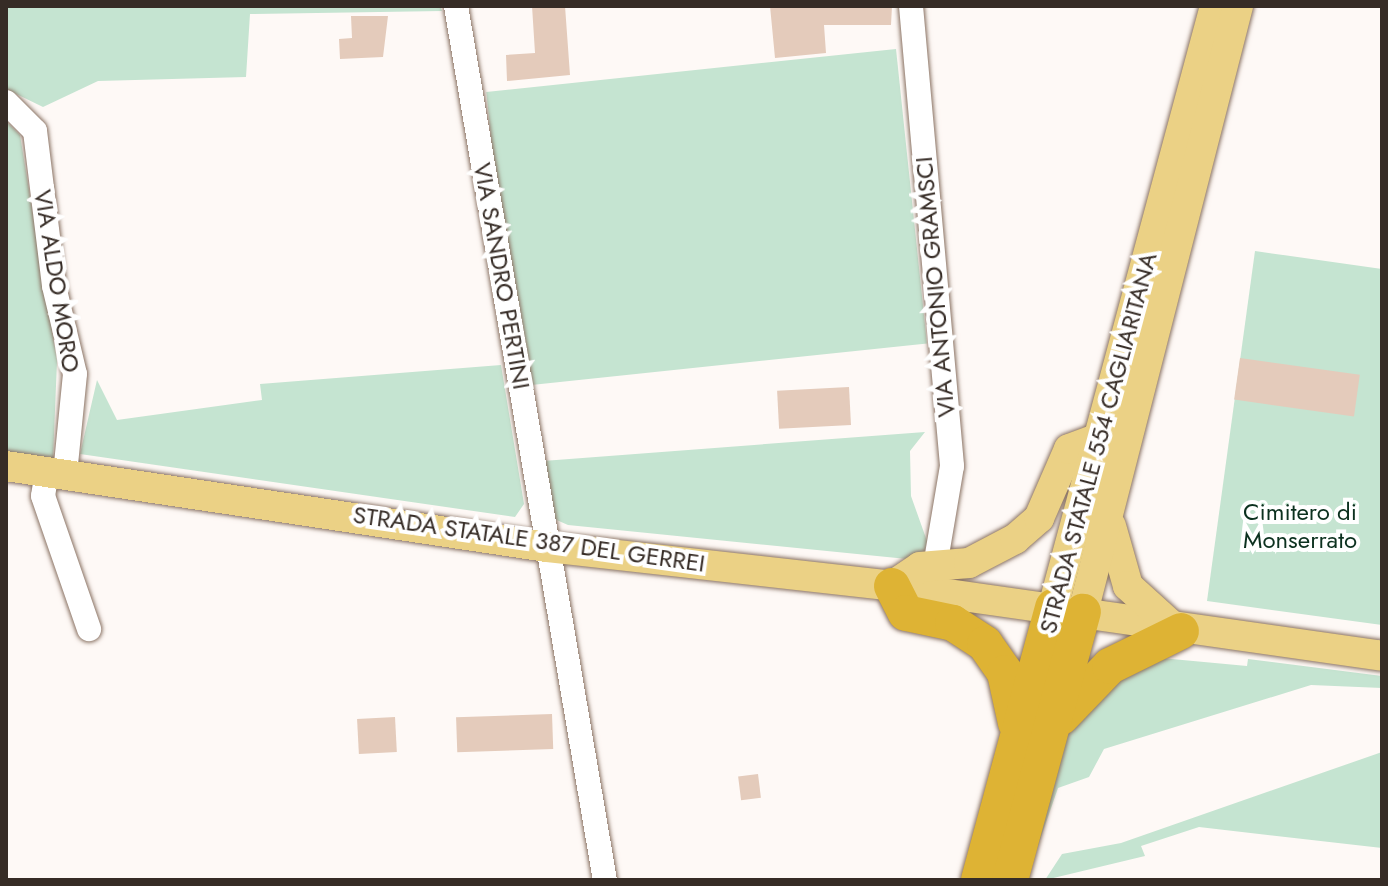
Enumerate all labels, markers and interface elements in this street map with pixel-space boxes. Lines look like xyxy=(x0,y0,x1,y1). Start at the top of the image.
street label: VIA ANTONIO GRAMSCI xyxy=(909,155,961,419)
street label: VIA SANDRO PERTINI xyxy=(468,160,536,392)
street label: VIA ALDO MORO xyxy=(28,188,86,374)
street label: STRADA STATALE 554 CAGLIARITANA xyxy=(1033,249,1163,637)
park label: Cimitero di Monserrato xyxy=(1243,498,1357,554)
street label: STRADA STATALE 387 DEL GERREI xyxy=(351,500,707,578)

